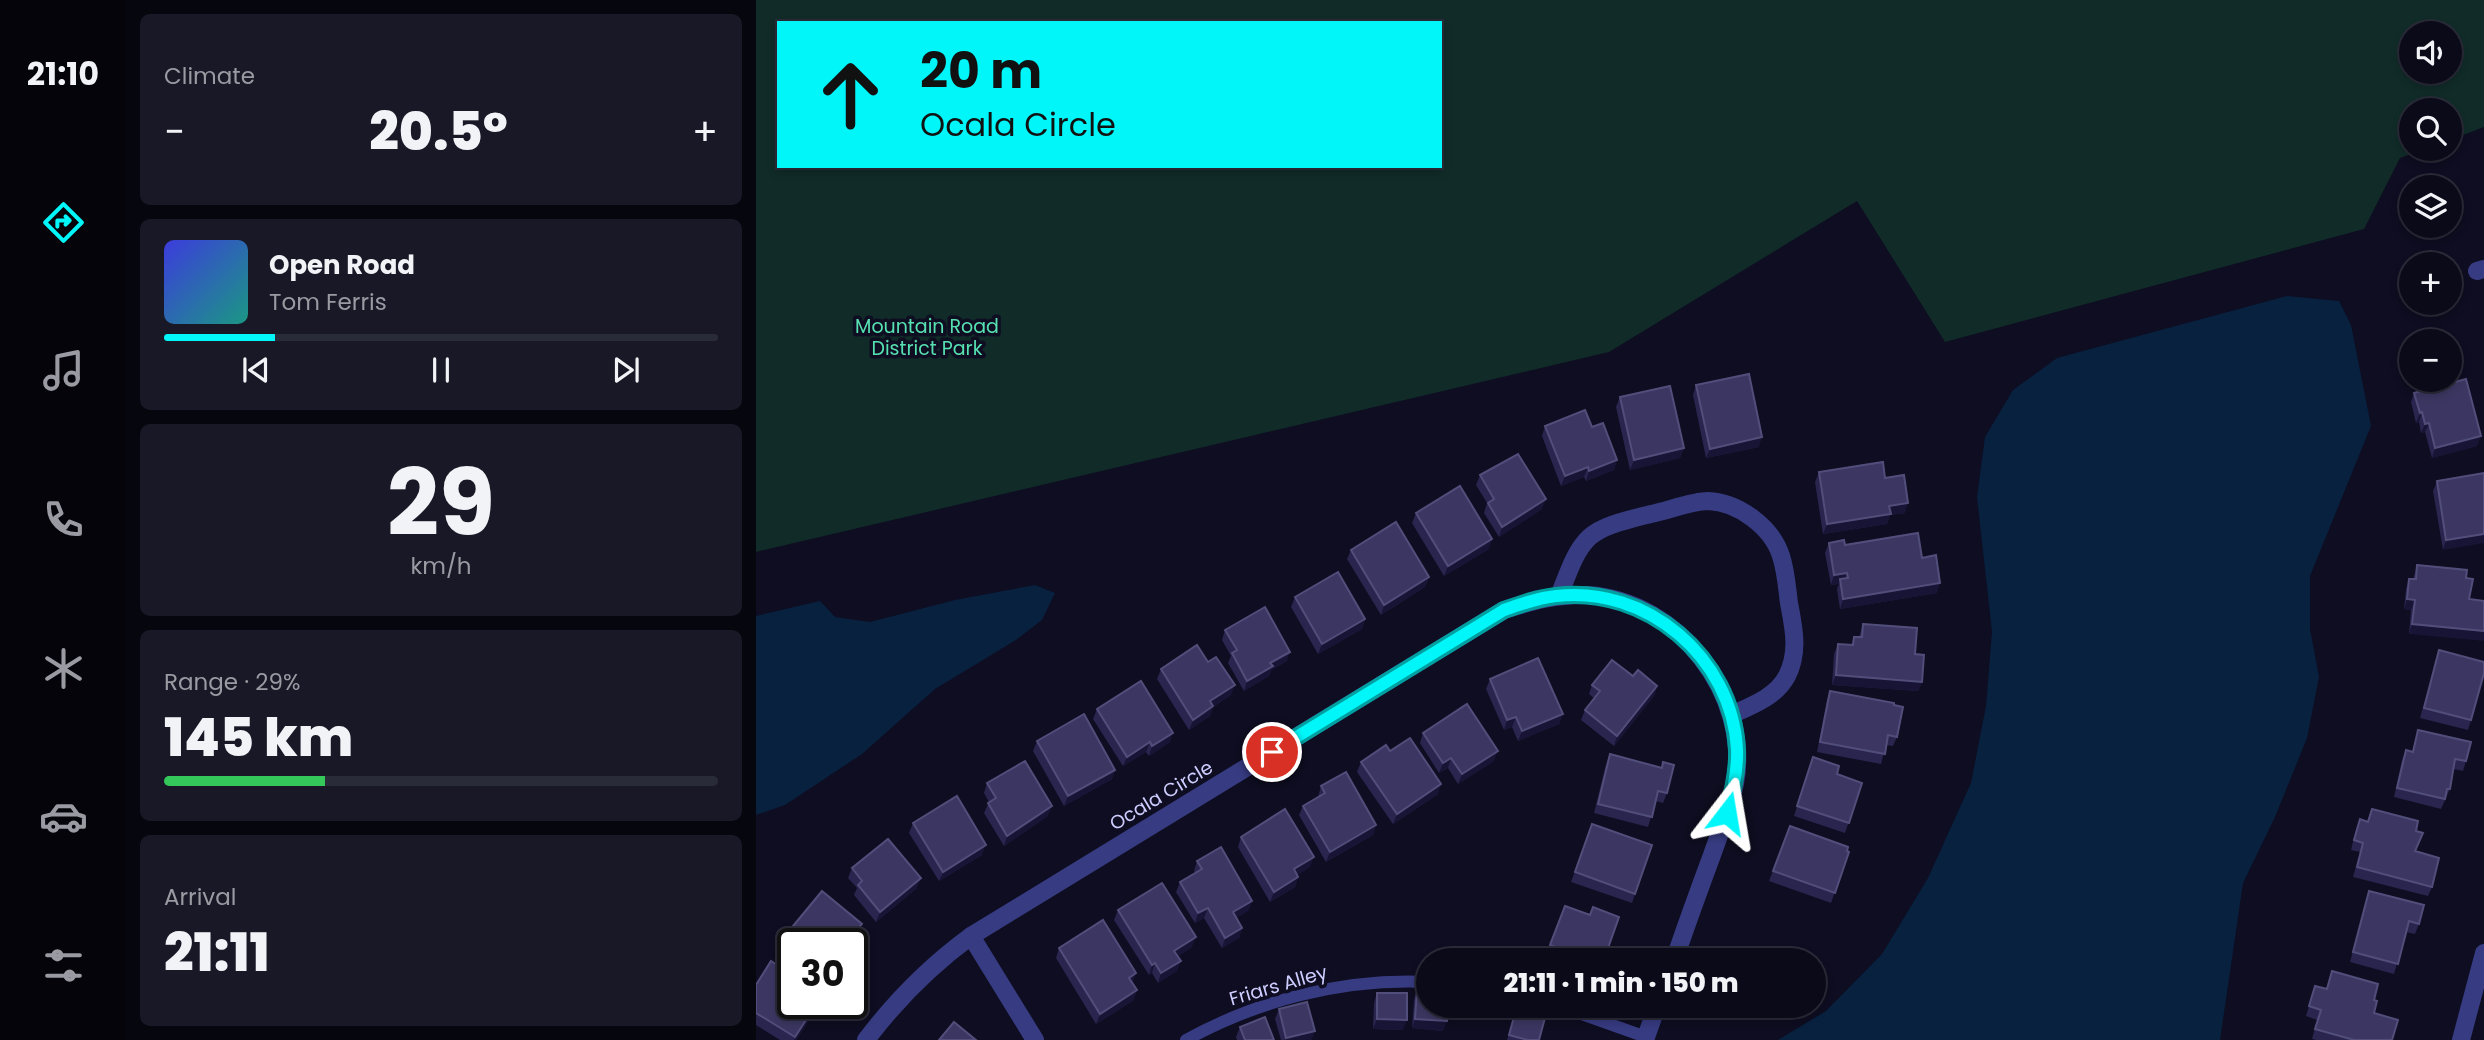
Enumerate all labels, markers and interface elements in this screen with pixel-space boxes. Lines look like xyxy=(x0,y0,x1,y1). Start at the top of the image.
map controls xyxy=(2399,21,2462,392)
button: sound xyxy=(2399,21,2462,84)
text: 20 m xyxy=(920,37,1042,105)
icon: ahead xyxy=(805,49,896,140)
text: 21:10 xyxy=(27,51,99,96)
text: Climate xyxy=(164,60,255,92)
text: 20.5° xyxy=(369,95,508,168)
button: search xyxy=(2399,98,2462,161)
text: Ocala Circle xyxy=(920,102,1116,147)
text: − xyxy=(164,105,185,158)
text: + xyxy=(692,105,718,158)
button: layers xyxy=(2399,175,2462,238)
icon: directions xyxy=(39,198,88,247)
text: Open Road xyxy=(269,247,415,283)
button: + xyxy=(2399,252,2462,315)
text: Tom Ferris xyxy=(269,286,387,318)
park label: Mountain Road District Park xyxy=(855,313,999,362)
button: − xyxy=(2399,329,2462,392)
icon: music xyxy=(39,346,88,395)
icon: previous xyxy=(237,351,275,389)
icon: pause xyxy=(422,351,460,389)
icon: next xyxy=(607,351,645,389)
text: 29 xyxy=(387,439,495,567)
icon: phone xyxy=(39,495,88,544)
text: km/h xyxy=(410,550,472,582)
icon: climate xyxy=(39,644,88,693)
text: Range · 29% xyxy=(164,666,300,698)
text: 145 km xyxy=(164,701,353,774)
pin xyxy=(1242,722,1302,782)
icon: arrive xyxy=(1253,733,1291,771)
street label: Ocala Circle xyxy=(1104,754,1218,837)
position arrow xyxy=(1690,776,1764,850)
icon: car xyxy=(39,792,88,841)
text: Arrival xyxy=(164,881,236,913)
text: 21:11 xyxy=(164,916,270,989)
speed limit sign: 30 xyxy=(777,928,868,1019)
icon: filters xyxy=(39,941,88,990)
street label: Friars Alley xyxy=(1226,959,1331,1012)
text: 21:11 · 1 min · 150 m xyxy=(1503,965,1739,1001)

